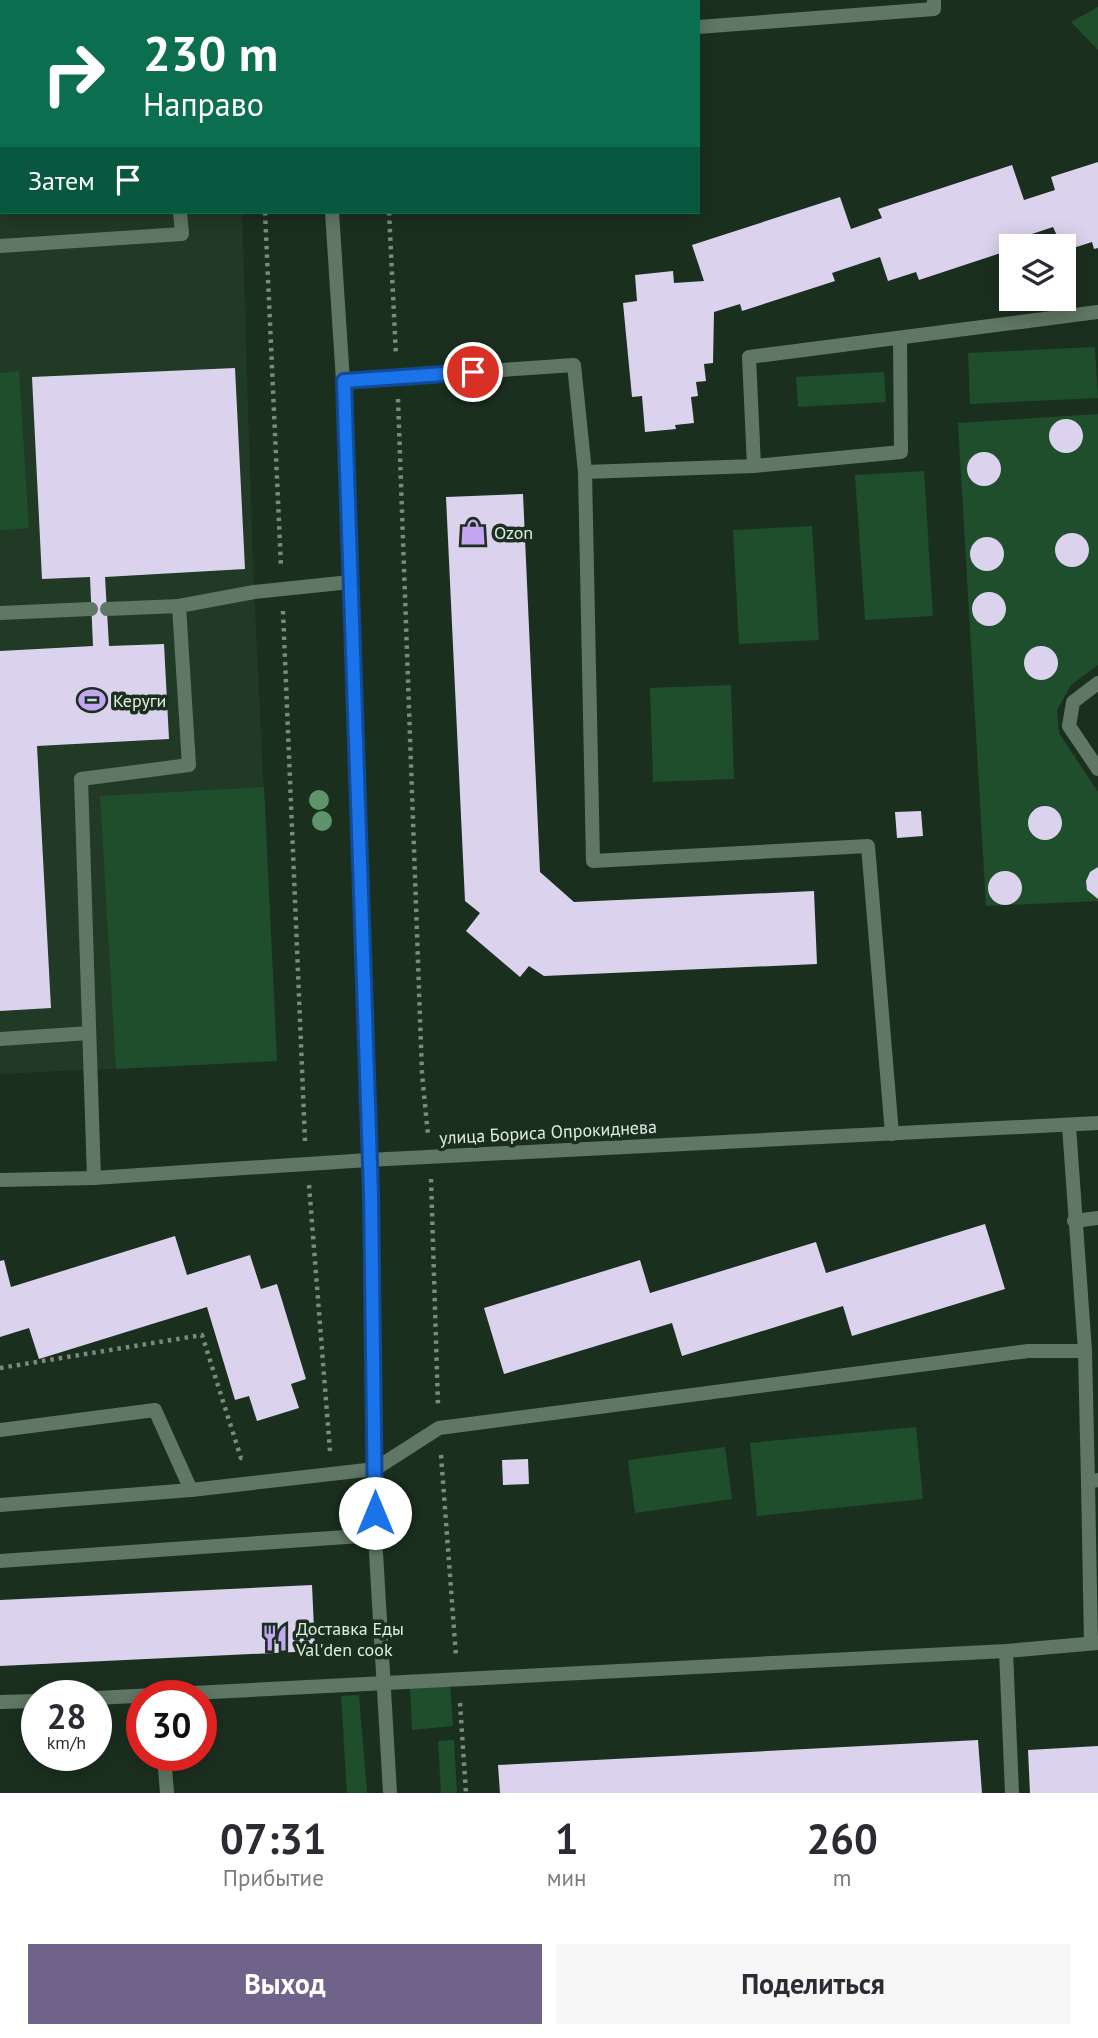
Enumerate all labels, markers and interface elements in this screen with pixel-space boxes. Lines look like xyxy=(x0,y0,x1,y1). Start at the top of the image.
text: 230 m xyxy=(143,21,278,85)
icon: right xyxy=(28,28,119,119)
text: Направо xyxy=(143,83,264,125)
icon: arrive xyxy=(109,161,147,199)
text: Затем xyxy=(28,164,95,197)
map controls xyxy=(999,234,1076,311)
button: layers xyxy=(999,234,1076,311)
pin xyxy=(443,342,503,402)
icon: arrive xyxy=(454,353,492,391)
shop icon: Ozon xyxy=(458,517,488,547)
place label: Ozon xyxy=(494,521,533,544)
sports icon: Керуги xyxy=(77,685,107,715)
place label: Керуги xyxy=(113,689,166,712)
street label: улица Бориса Опрокиднева xyxy=(439,1115,657,1149)
position arrow xyxy=(338,1476,412,1550)
place label: Доставка Еды Val'den cook xyxy=(295,1617,404,1661)
restaurant icon: Доставка Еды Val'den cook xyxy=(260,1623,290,1653)
speed limit sign: 30 xyxy=(126,1680,217,1771)
text: 28 xyxy=(47,1693,86,1739)
text: km/h xyxy=(47,1731,86,1754)
text: 07:31 xyxy=(220,1811,327,1866)
text: 1 xyxy=(555,1811,578,1866)
text: 260 xyxy=(806,1811,878,1866)
text: Прибытие xyxy=(223,1863,324,1892)
text: мин xyxy=(547,1863,586,1892)
text: m xyxy=(833,1863,852,1892)
button: Выход xyxy=(28,1944,542,2024)
button: Поделиться xyxy=(556,1944,1070,2024)

